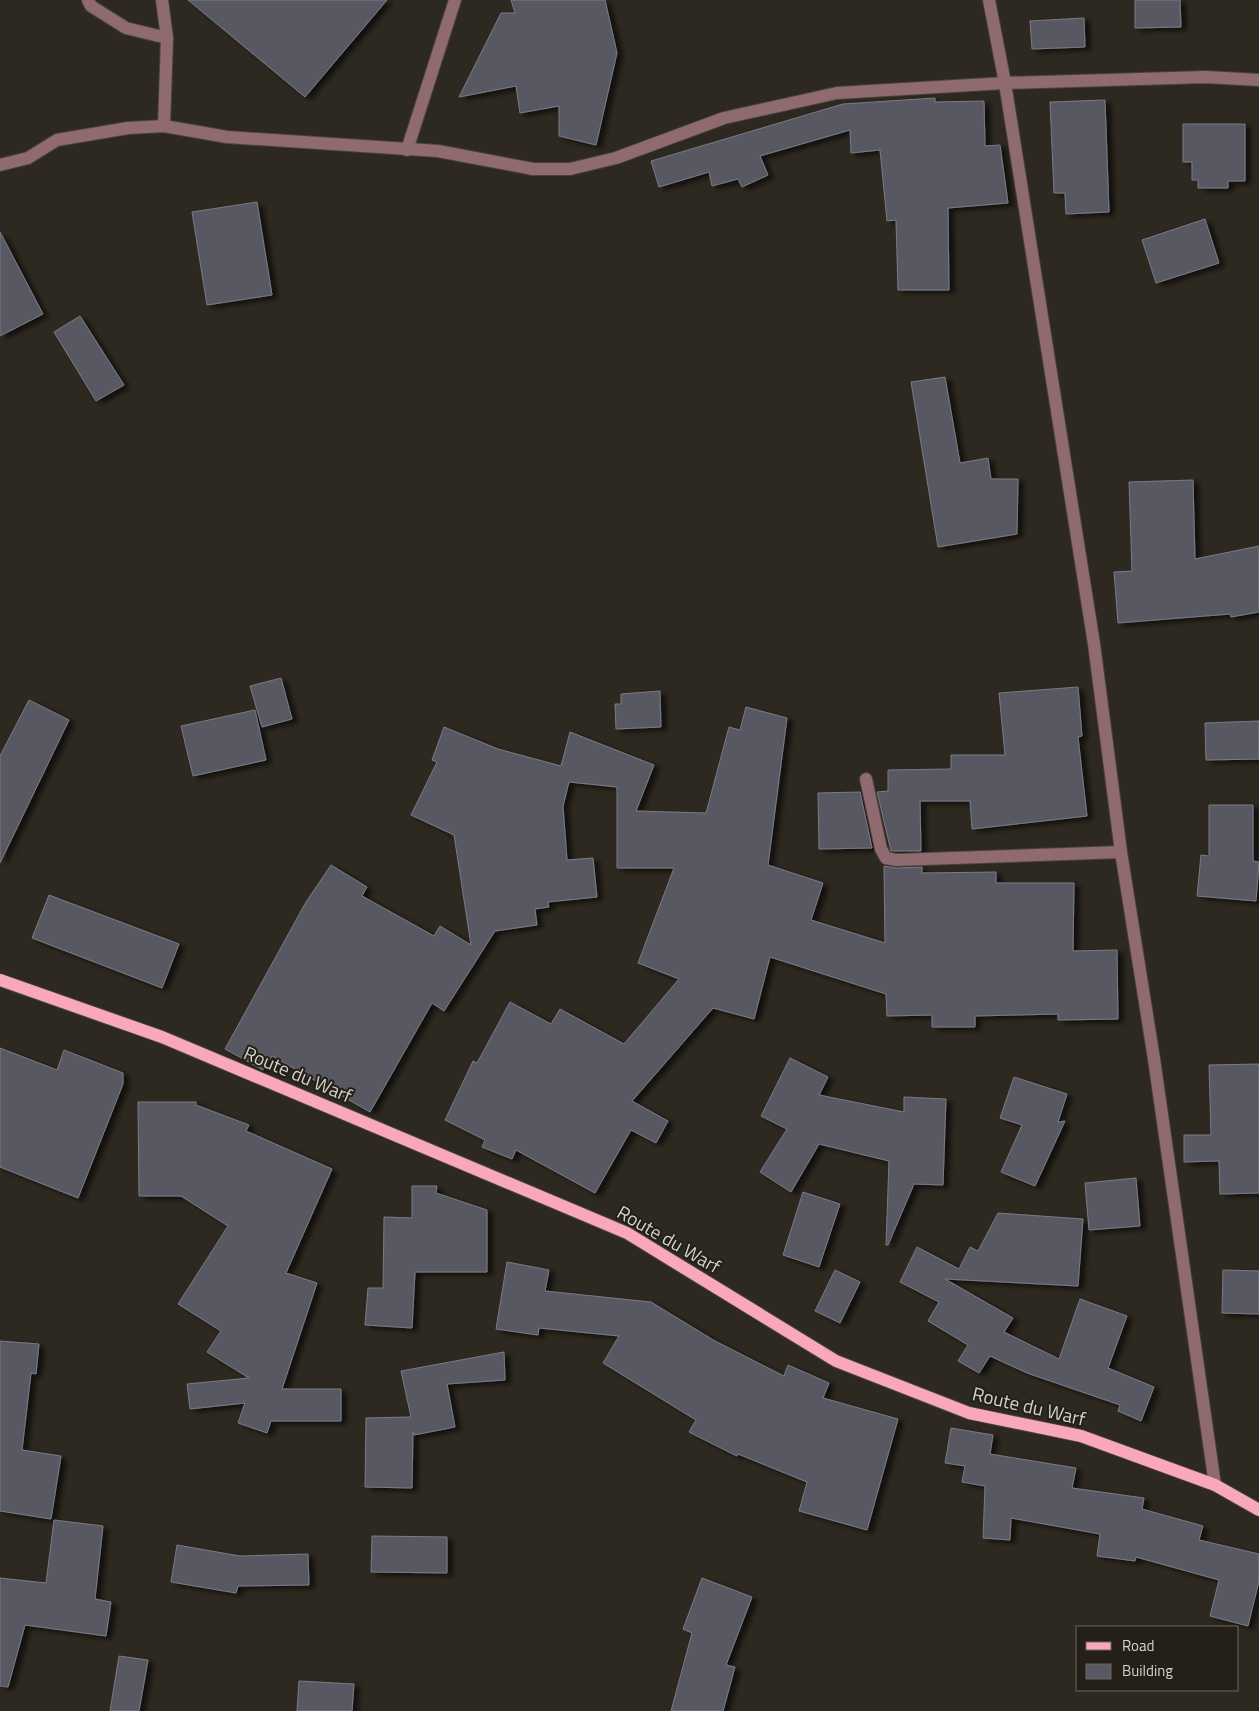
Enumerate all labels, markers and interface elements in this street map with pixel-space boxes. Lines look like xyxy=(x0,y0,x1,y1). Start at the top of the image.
street label: Route du Warf xyxy=(239,1038,358,1110)
street label: Route du Warf xyxy=(612,1197,727,1280)
street label: Route du Warf xyxy=(970,1378,1089,1433)
legend xyxy=(1076,1626,1239,1691)
text: Road xyxy=(1122,1634,1154,1657)
text: Building xyxy=(1122,1659,1173,1682)

